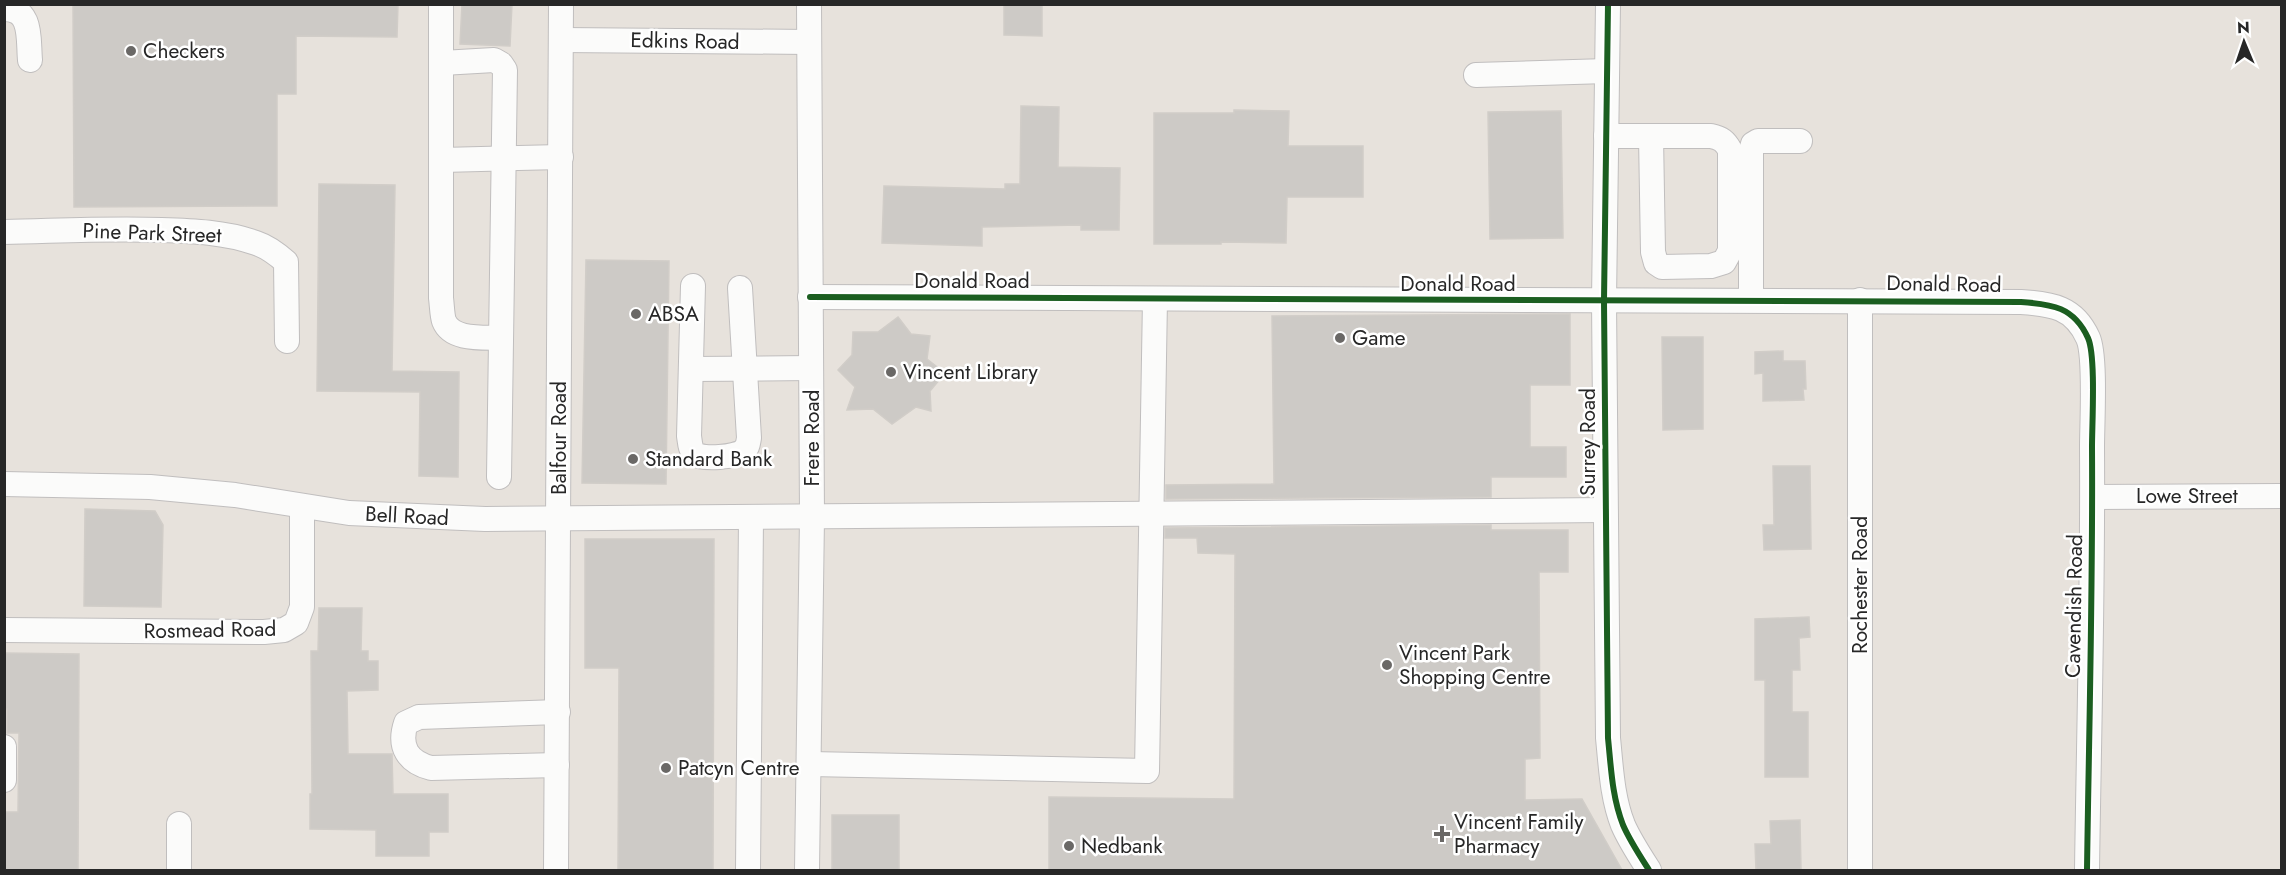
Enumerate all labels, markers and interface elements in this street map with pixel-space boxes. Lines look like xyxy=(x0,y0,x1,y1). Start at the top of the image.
north arrow xyxy=(2214,12,2274,72)
text: N xyxy=(2237,16,2250,39)
street label: Edkins Road xyxy=(630,25,740,57)
place label: Checkers xyxy=(143,36,225,66)
marker: Checkers xyxy=(124,44,138,58)
street label: Pine Park Street xyxy=(82,216,222,250)
street label: Donald Road xyxy=(914,266,1030,296)
street label: Donald Road xyxy=(1886,268,2002,300)
street label: Donald Road xyxy=(1400,269,1516,299)
place label: ABSA xyxy=(648,299,699,329)
marker: ABSA xyxy=(629,307,643,321)
place label: Game xyxy=(1352,323,1406,353)
marker: Game xyxy=(1333,331,1347,345)
place label: Vincent Library xyxy=(903,357,1039,387)
marker: Vincent Library xyxy=(884,365,898,379)
street label: Balfour Road xyxy=(544,381,574,495)
street label: Surrey Road xyxy=(1573,388,1603,496)
street label: Frere Road xyxy=(797,389,827,487)
place label: Standard Bank xyxy=(645,444,773,474)
marker: Standard Bank xyxy=(626,452,640,466)
street label: Lowe Street xyxy=(2136,481,2238,511)
street label: Bell Road xyxy=(364,499,450,533)
street label: Rochester Road xyxy=(1845,516,1875,654)
street label: Cavendish Road xyxy=(2058,534,2090,678)
street label: Rosmead Road xyxy=(143,614,277,646)
place label: Vincent Park Shopping Centre xyxy=(1399,638,1551,692)
marker: Vincent Park Shopping Centre xyxy=(1380,658,1394,672)
place label: Patcyn Centre xyxy=(678,753,800,783)
marker: Patcyn Centre xyxy=(659,761,673,775)
place label: Vincent Family Pharmacy xyxy=(1454,807,1584,861)
marker: Vincent Family Pharmacy xyxy=(1435,827,1449,841)
place label: Nedbank xyxy=(1081,831,1163,861)
marker: Nedbank xyxy=(1062,839,1076,853)

